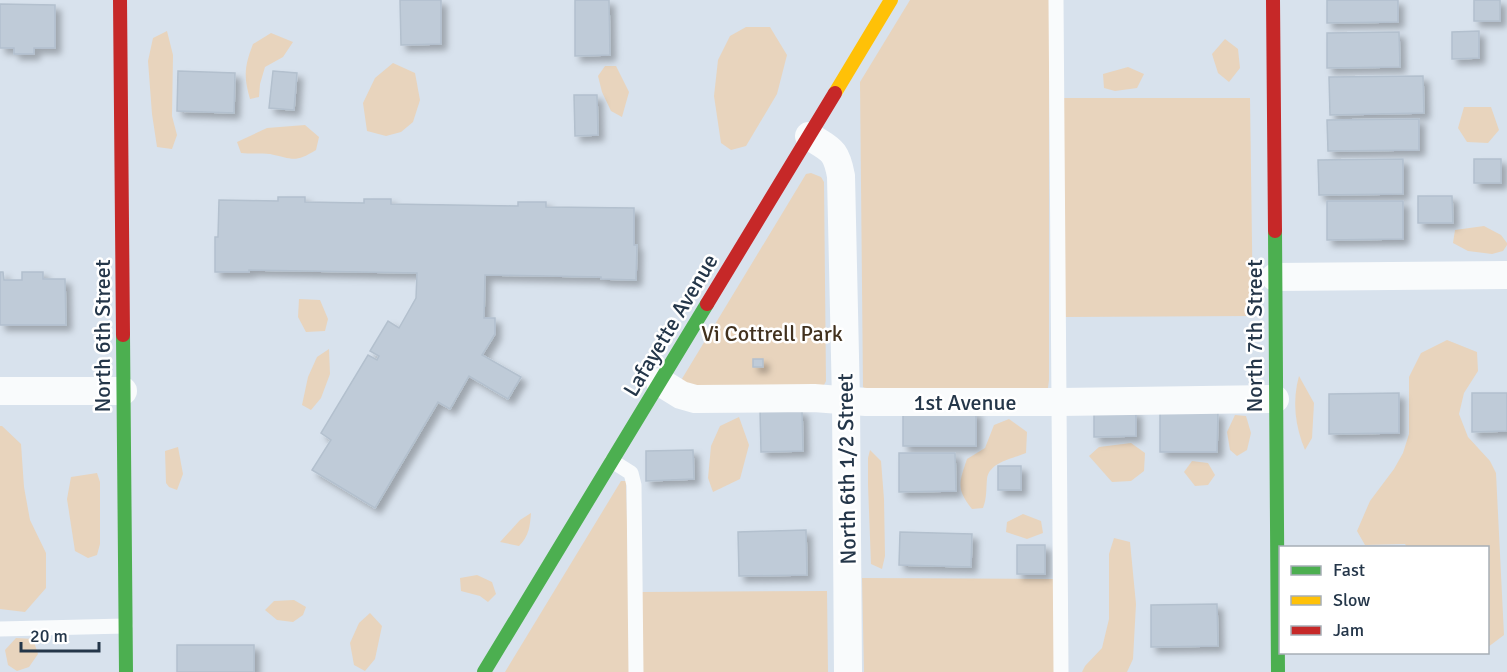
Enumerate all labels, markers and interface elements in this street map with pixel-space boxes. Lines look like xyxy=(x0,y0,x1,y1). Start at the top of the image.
street label: Lafayette Avenue xyxy=(617,249,724,401)
street label: North 6th Street xyxy=(89,259,116,413)
street label: North 7th Street xyxy=(1241,259,1268,413)
park label: Vi Cottrell Park xyxy=(701,320,843,347)
street label: North 6th 1/2 Street xyxy=(831,373,862,565)
street label: 1st Avenue xyxy=(914,389,1016,416)
legend xyxy=(1279,546,1489,654)
text: Fast xyxy=(1333,559,1365,581)
text: Slow xyxy=(1333,589,1370,611)
scale bar xyxy=(21,615,99,653)
text: Jam xyxy=(1333,619,1364,641)
text: 20 m xyxy=(30,625,68,647)

